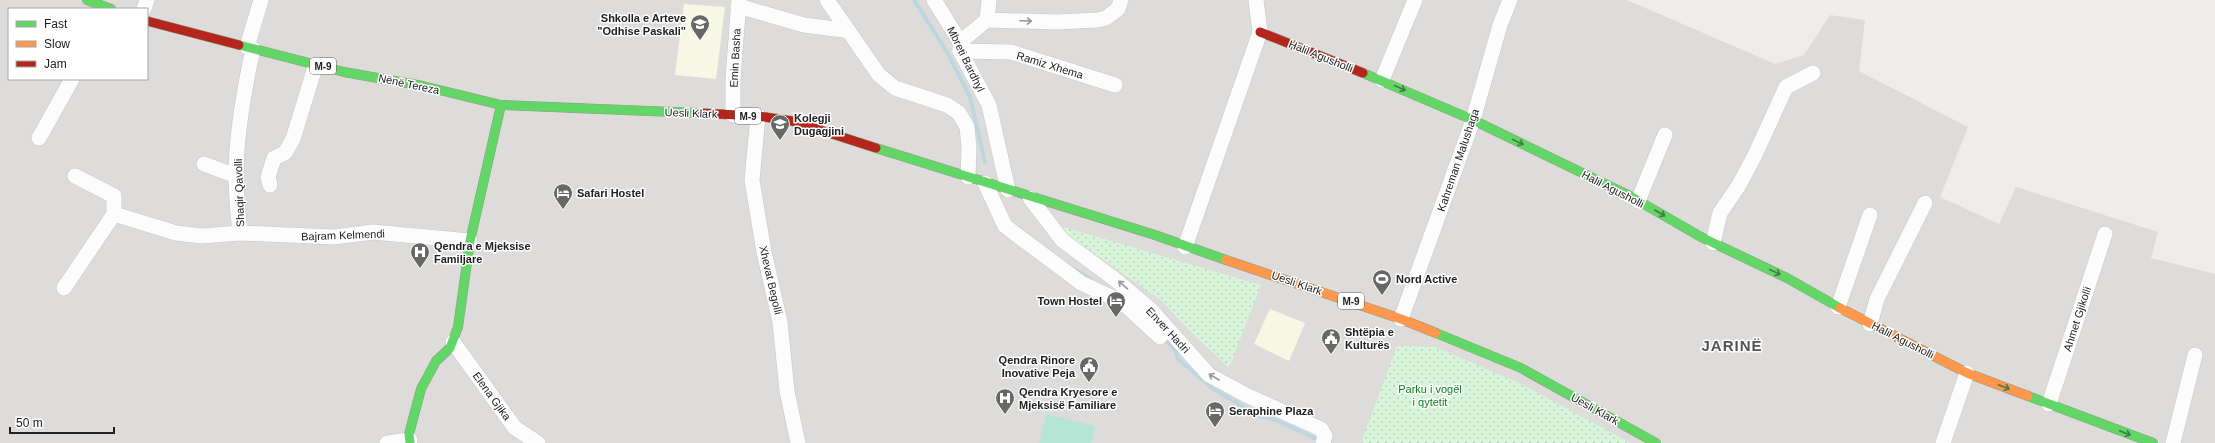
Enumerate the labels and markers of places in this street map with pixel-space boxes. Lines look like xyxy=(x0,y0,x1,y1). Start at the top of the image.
place label: Shkolla e Arteve "Odhise Paskali" xyxy=(597,12,686,37)
school or university icon: Shkolla e Arteve "Odhise Paskali" xyxy=(689,13,711,41)
place label: Kolegji Dugagjini xyxy=(794,112,844,137)
school or university icon: Kolegji Dugagjini xyxy=(769,113,791,141)
hotel icon: Safari Hostel xyxy=(552,182,574,210)
place label: Safari Hostel xyxy=(577,187,644,199)
place label: Qendra e Mjeksise Familjare xyxy=(434,240,531,265)
hospital icon: Qendra e Mjeksise Familjare xyxy=(409,241,431,269)
sports icon: Nord Active xyxy=(1371,268,1393,296)
place label: Nord Active xyxy=(1396,273,1457,285)
hotel icon: Town Hostel xyxy=(1105,290,1127,318)
place label: Town Hostel xyxy=(1037,295,1102,307)
place label: Shtëpia e Kulturës xyxy=(1345,326,1394,351)
public building icon: Shtëpia e Kulturës xyxy=(1320,327,1342,355)
place label: Qendra Rinore Inovative Peja xyxy=(999,354,1076,379)
public building icon: Qendra Rinore Inovative Peja xyxy=(1078,355,1100,383)
place label: Qendra Kryesore e Mjeksisë Familiare xyxy=(1019,386,1117,411)
hospital icon: Qendra Kryesore e Mjeksisë Familiare xyxy=(994,387,1016,415)
hotel icon: Seraphine Plaza xyxy=(1204,400,1226,428)
place label: Seraphine Plaza xyxy=(1229,405,1314,417)

